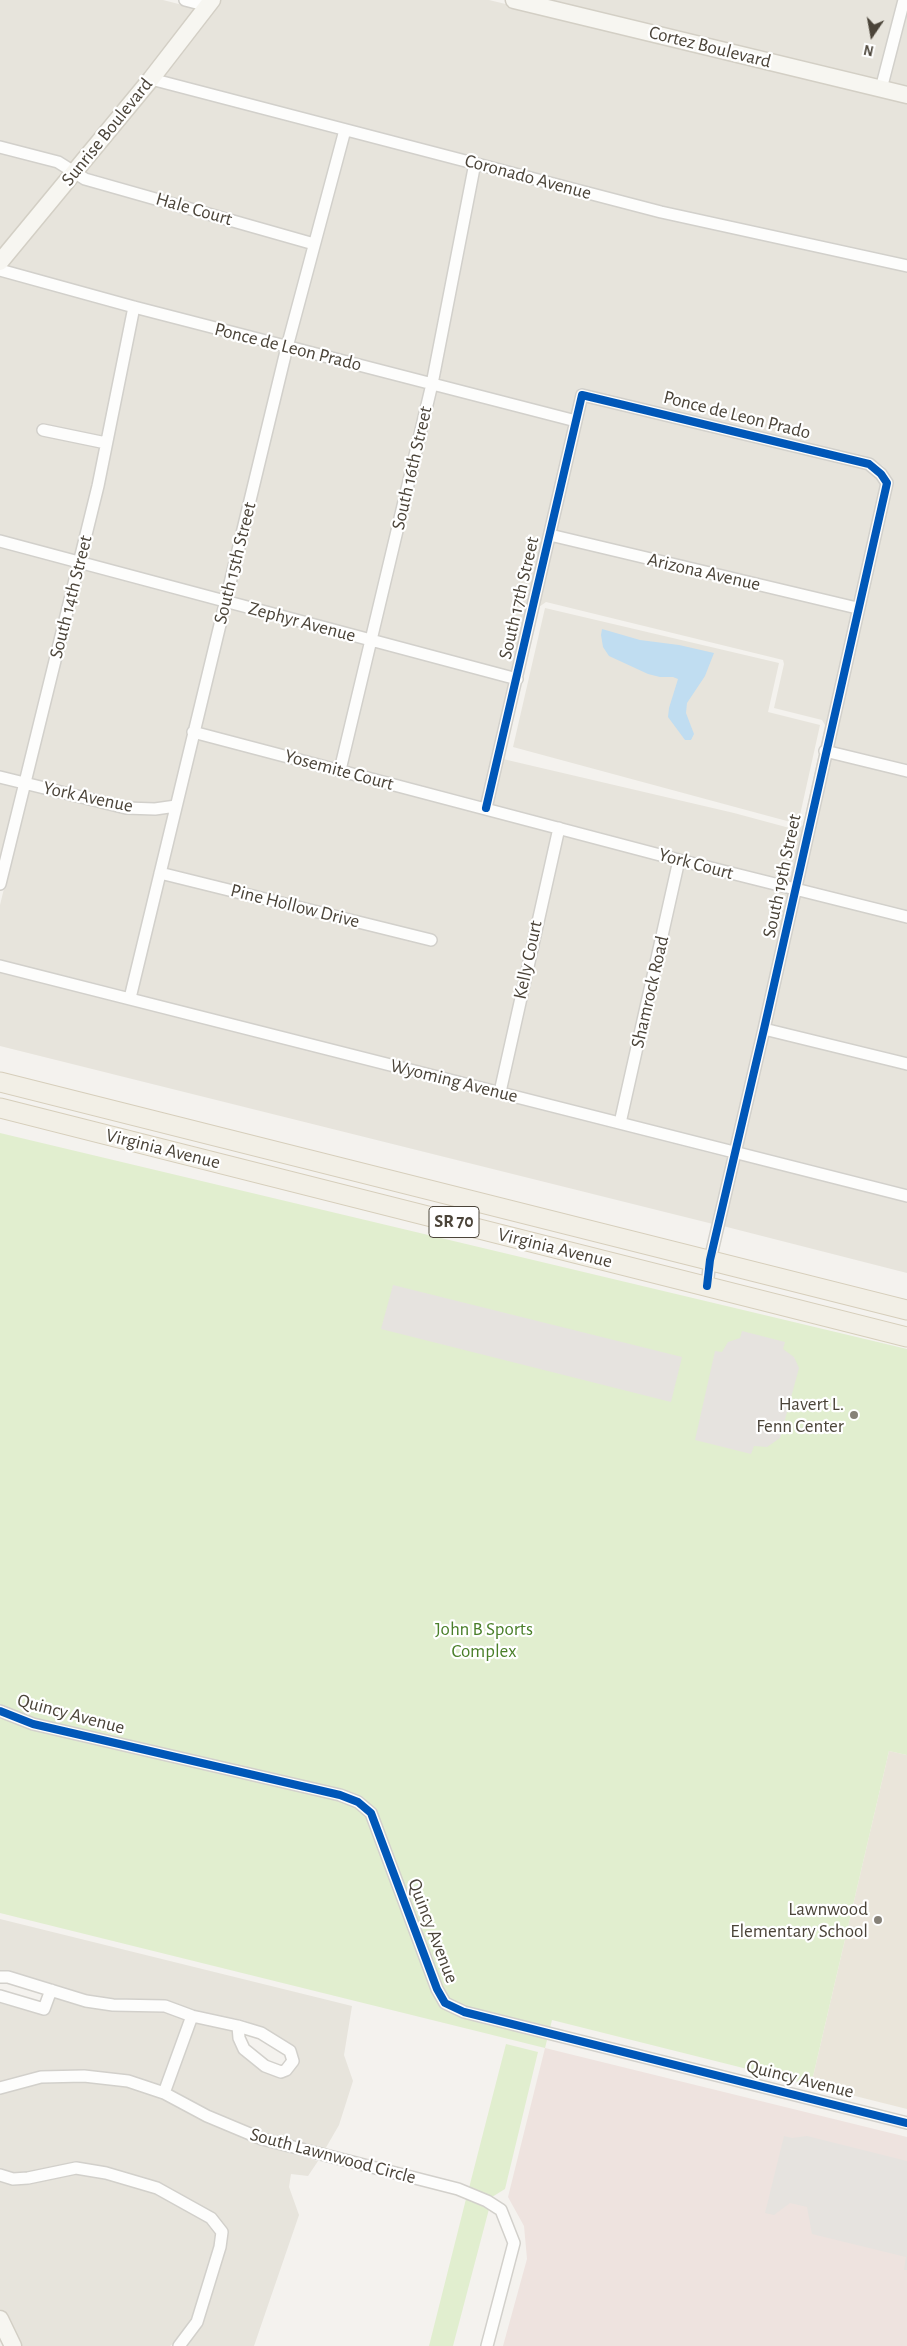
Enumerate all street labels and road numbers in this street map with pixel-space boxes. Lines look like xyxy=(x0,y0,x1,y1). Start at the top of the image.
street label: Cortez Boulevard xyxy=(647,21,773,73)
street label: Sunrise Boulevard xyxy=(56,73,158,191)
street label: Coronado Avenue xyxy=(462,149,594,205)
street label: Hale Court xyxy=(153,187,235,231)
street label: Ponce de Leon Prado xyxy=(212,318,364,376)
street label: Ponce de Leon Prado xyxy=(661,386,813,444)
street label: South 16th Street xyxy=(387,404,437,532)
street label: South 15th Street xyxy=(209,500,261,626)
street label: South 14th Street xyxy=(45,533,97,661)
street label: South 17th Street xyxy=(494,535,544,661)
street label: Arizona Avenue xyxy=(645,548,763,596)
street label: Zephyr Avenue xyxy=(246,597,358,647)
street label: Yosemite Court xyxy=(282,745,396,795)
street label: York Avenue xyxy=(41,776,135,818)
street label: South 19th Street xyxy=(758,812,806,940)
street label: York Court xyxy=(656,843,736,885)
street label: Pine Hollow Drive xyxy=(228,879,362,933)
street label: Kelly Court xyxy=(509,919,547,1001)
street label: Shamrock Road xyxy=(626,934,674,1050)
street label: Wyoming Avenue xyxy=(388,1054,520,1108)
street label: Virginia Avenue xyxy=(103,1124,223,1174)
road number: SR 70 xyxy=(429,1206,479,1238)
street label: Virginia Avenue xyxy=(495,1223,615,1273)
street label: Quincy Avenue xyxy=(15,1689,127,1739)
street label: Quincy Avenue xyxy=(403,1875,463,1987)
street label: Quincy Avenue xyxy=(744,2055,856,2103)
street label: South Lawnwood Circle xyxy=(248,2123,418,2189)

